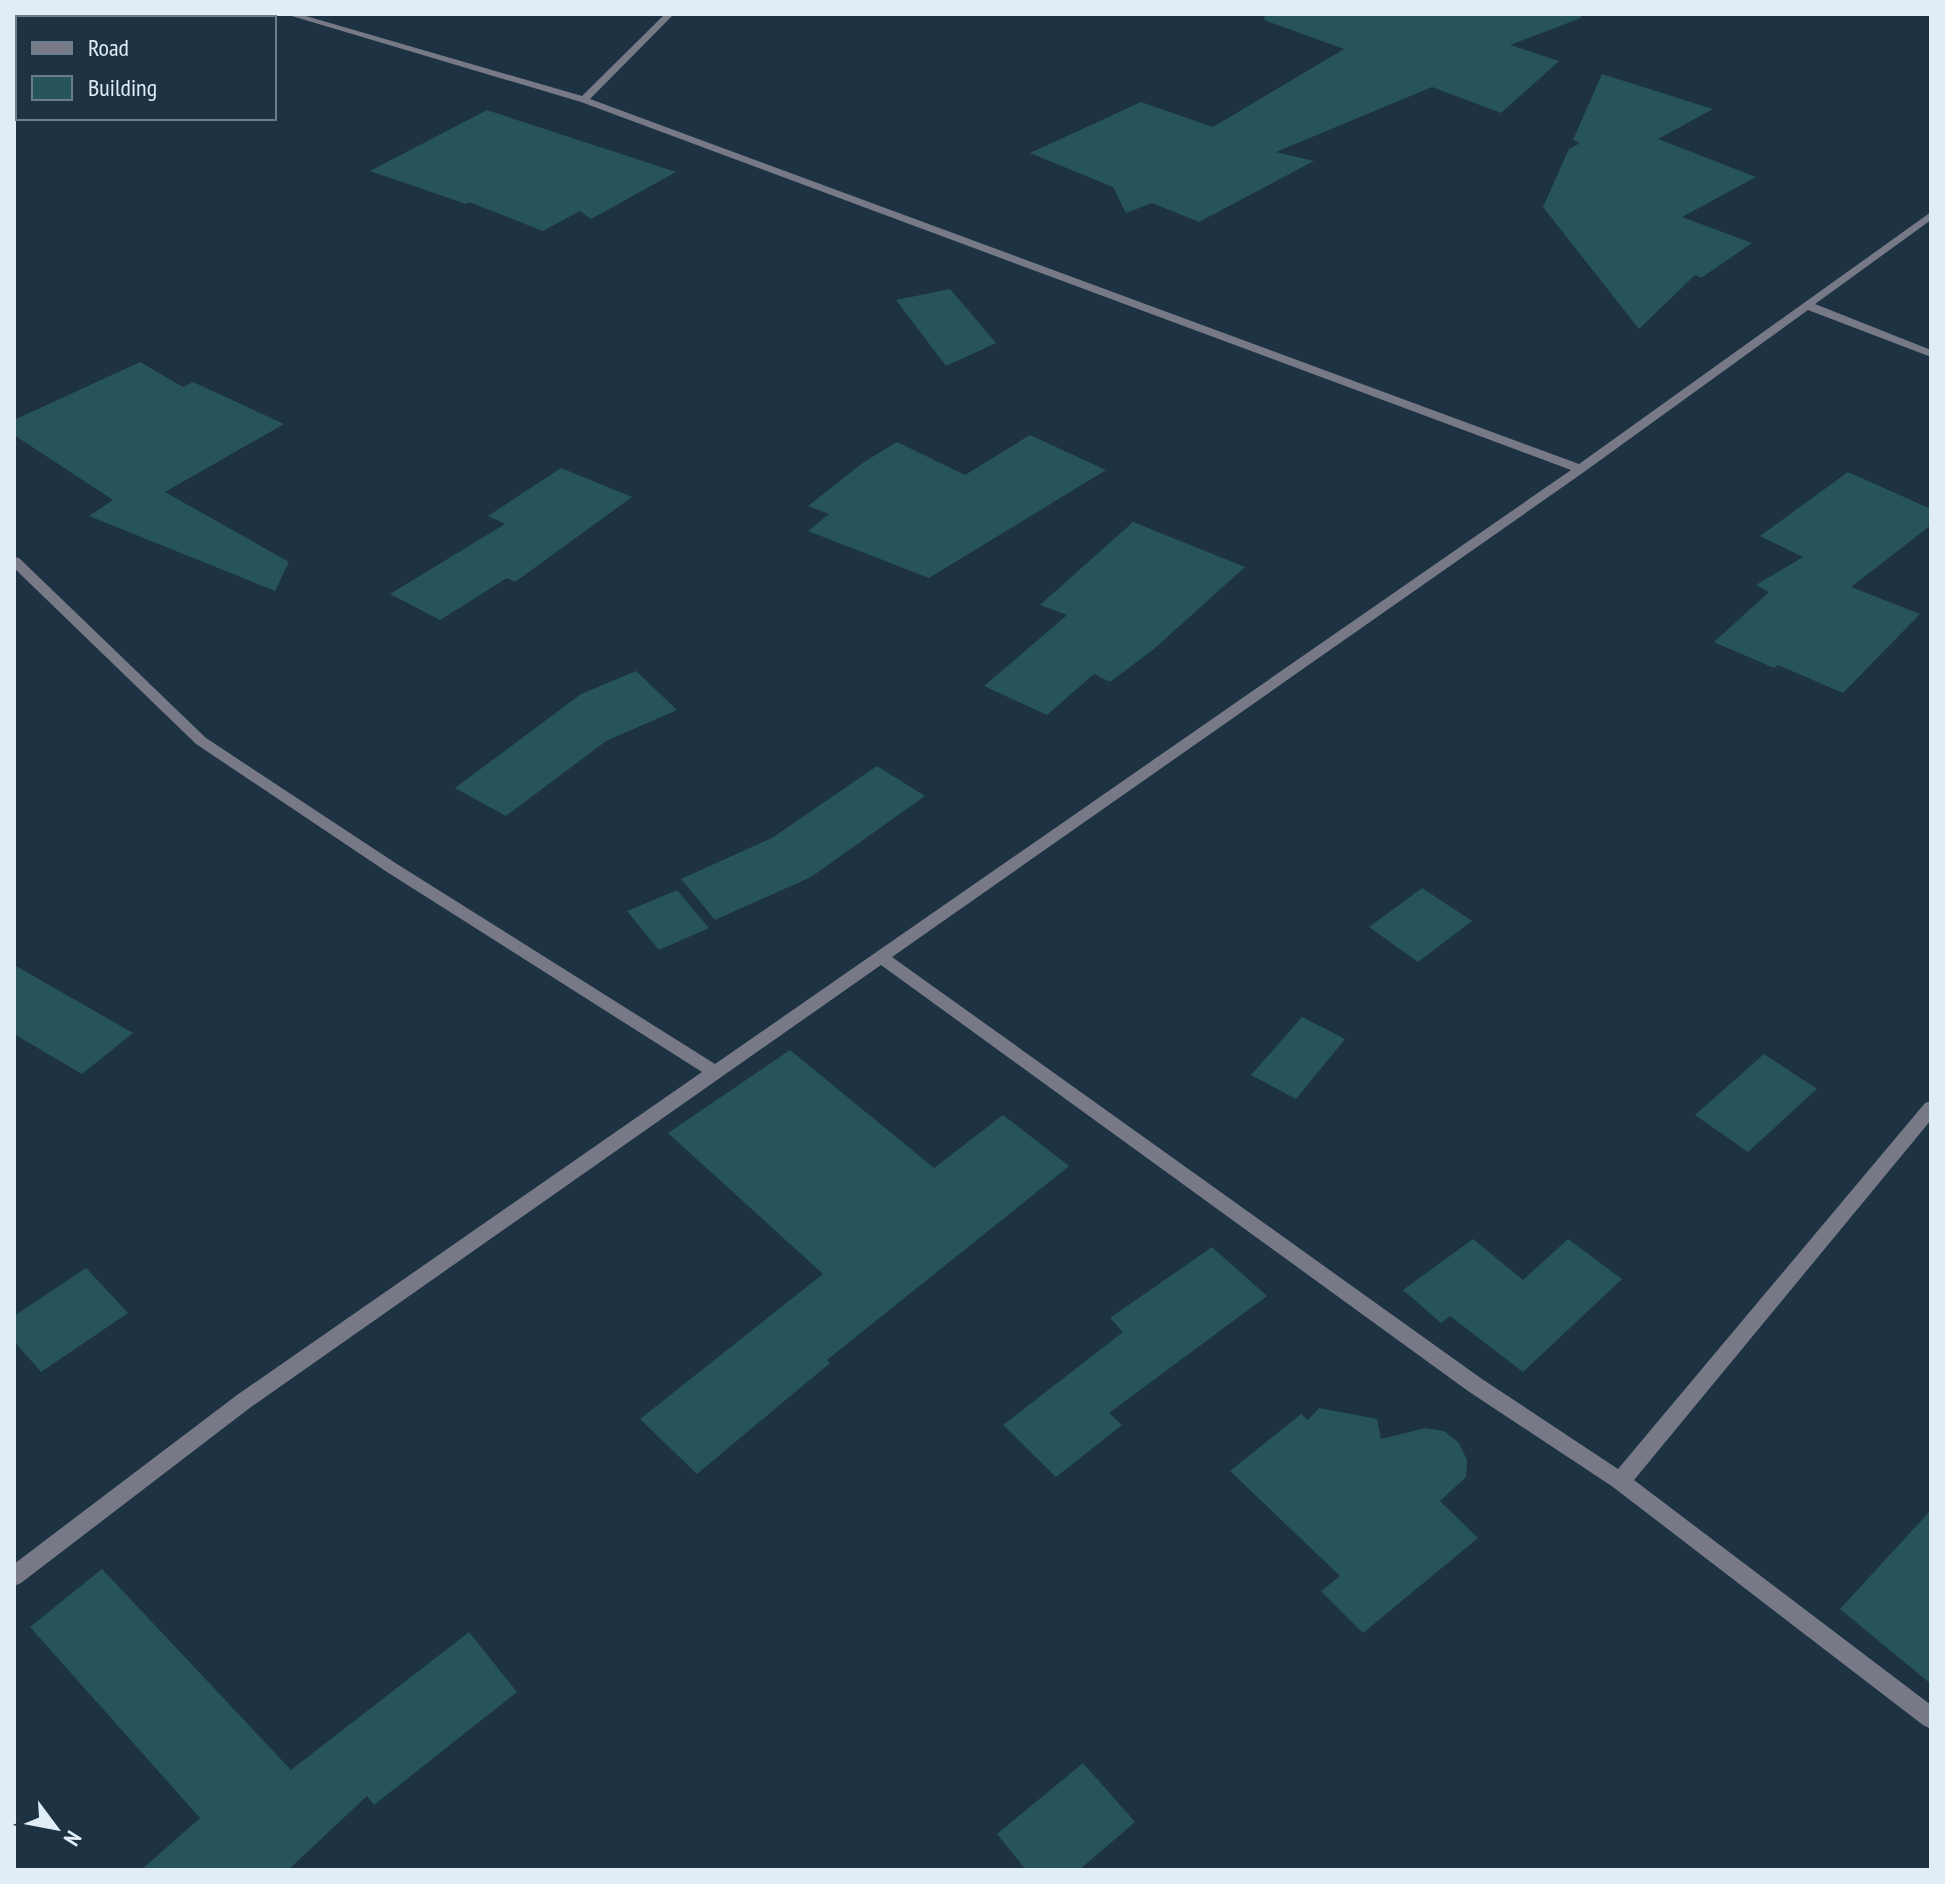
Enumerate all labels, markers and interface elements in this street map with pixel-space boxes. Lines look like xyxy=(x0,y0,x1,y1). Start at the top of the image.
legend xyxy=(16,16,276,120)
text: Road xyxy=(88,32,129,63)
text: Building xyxy=(88,72,157,103)
north arrow xyxy=(16,1788,96,1868)
text: N xyxy=(58,1826,88,1851)

